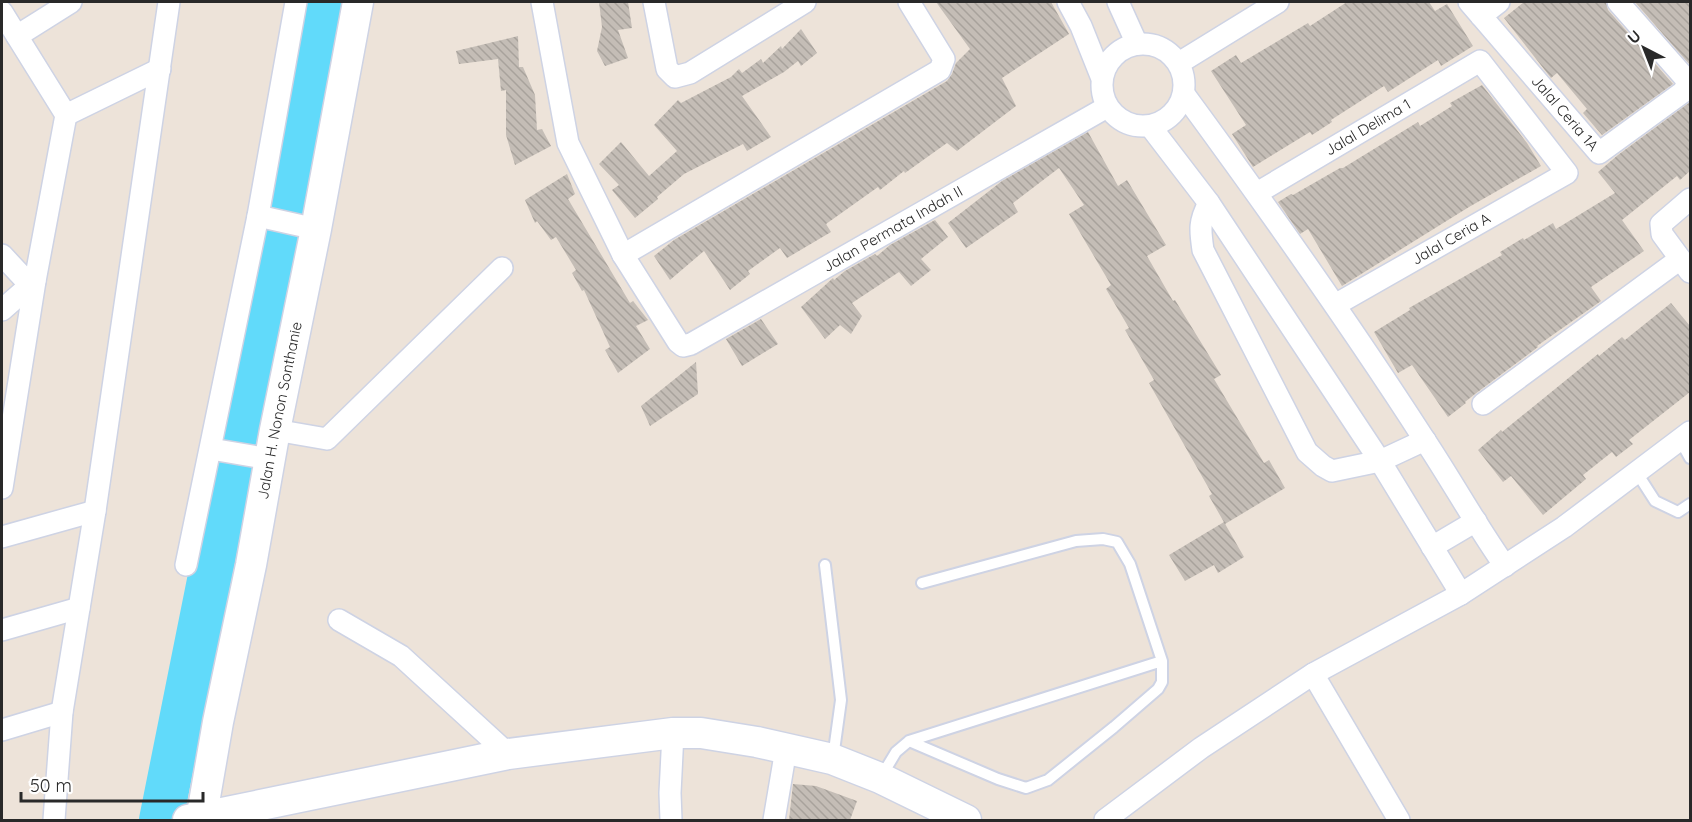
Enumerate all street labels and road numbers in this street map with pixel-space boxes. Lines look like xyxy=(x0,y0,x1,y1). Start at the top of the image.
street label: Jalal Ceria 1A xyxy=(1528,71,1603,155)
street label: Jalal Delima 1 xyxy=(1321,94,1414,160)
street label: Jalan Permata Indah II xyxy=(819,181,966,276)
street label: Jalal Ceria A xyxy=(1408,208,1494,269)
street label: Jalan H. Nonon Sonthanie xyxy=(253,320,306,501)

